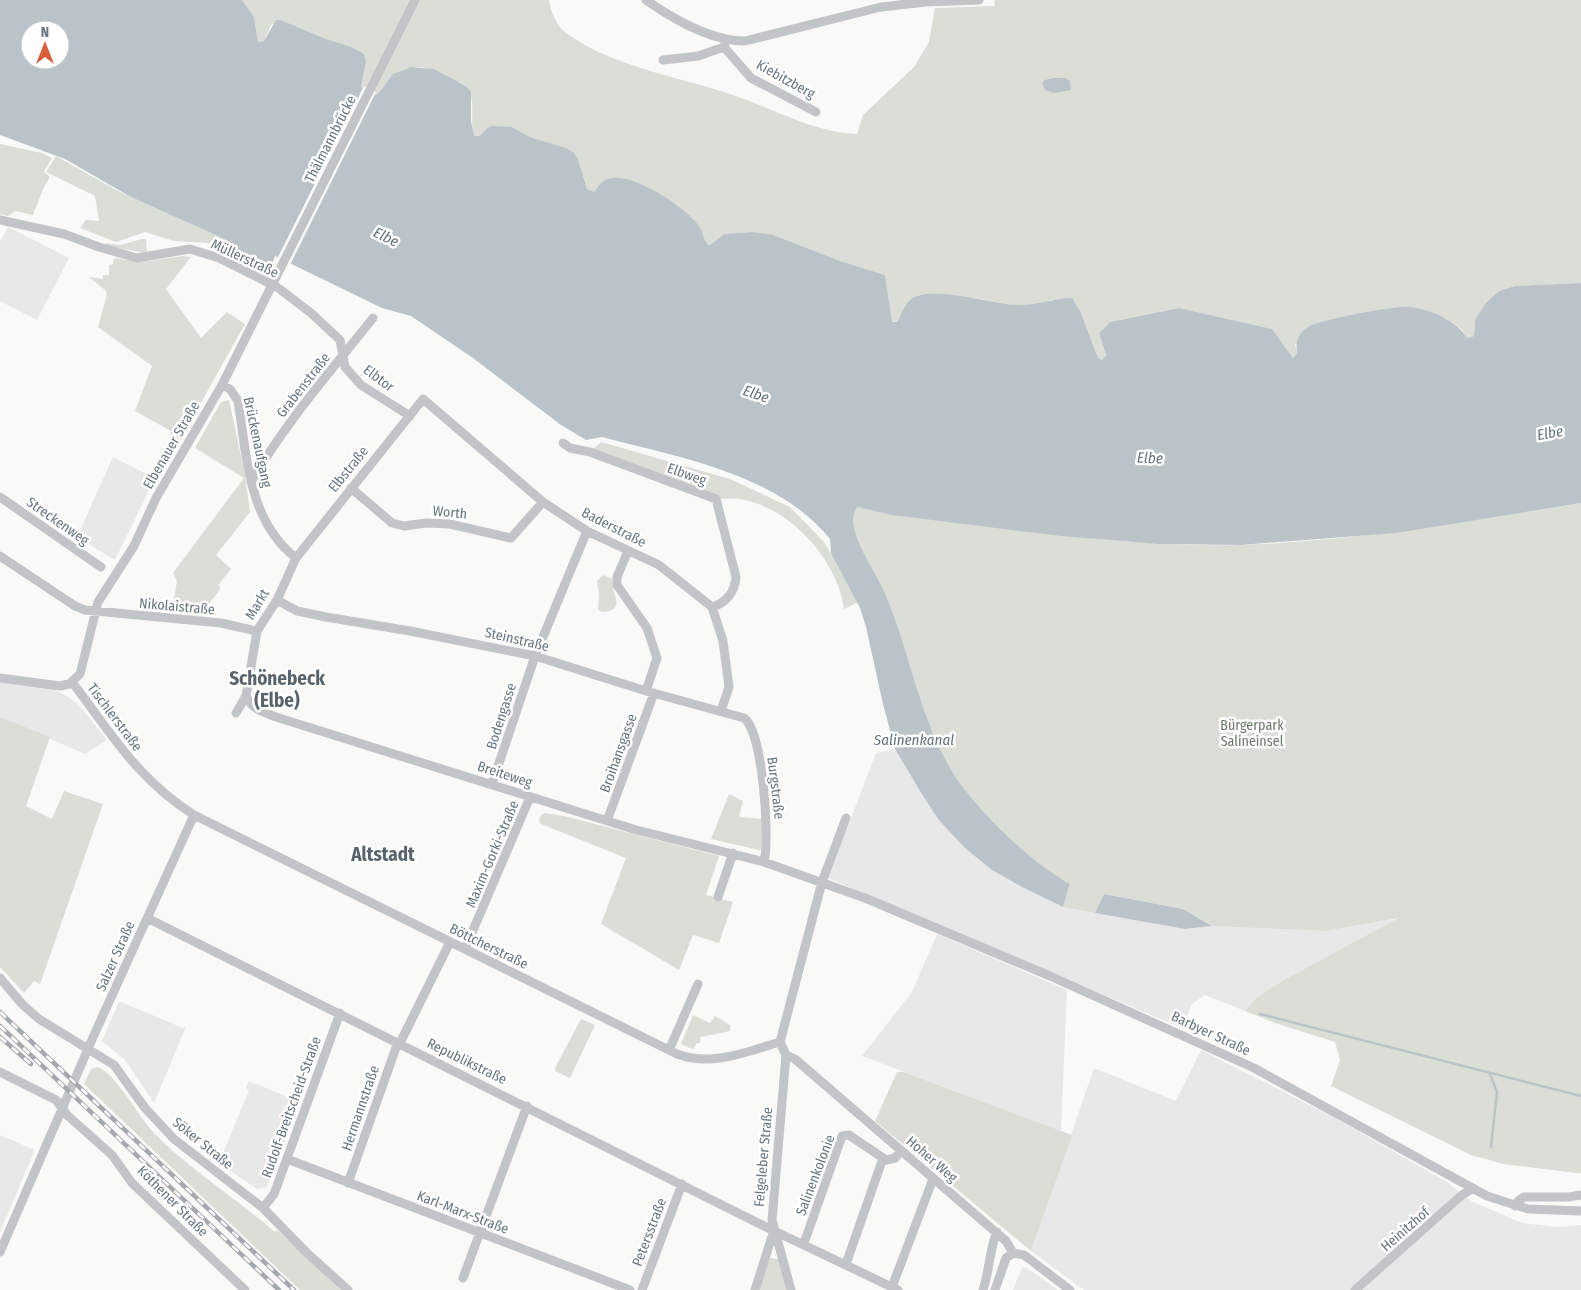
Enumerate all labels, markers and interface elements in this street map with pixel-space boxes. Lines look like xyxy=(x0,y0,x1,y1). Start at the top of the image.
north arrow xyxy=(20,20,70,70)
text: N xyxy=(41,24,49,41)
street label: Kiebitzberg xyxy=(753,56,818,103)
street label: Thälmannbrücke xyxy=(301,93,360,186)
water label: Elbe xyxy=(370,223,402,251)
street label: Müllerstraße xyxy=(208,235,281,282)
street label: Grabenstraße xyxy=(273,350,334,421)
street label: Elbtor xyxy=(360,361,398,396)
water label: Elbe xyxy=(741,381,771,407)
street label: Brückenaufgang xyxy=(240,395,275,489)
street label: Elbenauer Straße xyxy=(139,398,203,492)
water label: Elbe xyxy=(1536,422,1564,444)
street label: Elbstraße xyxy=(325,443,372,496)
water label: Elbe xyxy=(1137,449,1163,467)
street label: Elbweg xyxy=(665,460,709,489)
street label: Streckenweg xyxy=(23,494,93,549)
street label: Worth xyxy=(432,502,468,523)
street label: Baderstraße xyxy=(579,504,649,551)
street label: Markt xyxy=(242,585,273,623)
street label: Nikolaistraße xyxy=(138,595,216,618)
street label: Steinstraße xyxy=(483,624,551,655)
district label: Schönebeck (Elbe) xyxy=(229,667,325,712)
street label: Tischlerstraße xyxy=(83,680,146,755)
street label: Bodengasse xyxy=(483,681,520,751)
street label: Broihansgasse xyxy=(596,711,641,795)
park label: Bürgerpark Salineinsel xyxy=(1220,717,1284,750)
water label: Salinenkanal xyxy=(873,731,954,749)
street label: Burgstraße xyxy=(763,756,788,820)
street label: Breiteweg xyxy=(475,758,535,791)
street label: Maxim-Gorki-Straße xyxy=(462,798,523,910)
district label: Altstadt xyxy=(350,843,415,866)
street label: Salzer Straße xyxy=(92,918,139,994)
street label: Böttcherstraße xyxy=(447,920,531,973)
street label: Barbyer Straße xyxy=(1169,1008,1253,1059)
street label: Rudolf-Breitscheid-Straße xyxy=(258,1034,325,1180)
street label: Republikstraße xyxy=(424,1035,509,1088)
street label: Hermannstraße xyxy=(338,1063,383,1153)
street label: Felgeleber Straße xyxy=(751,1106,776,1208)
street label: Söker Straße xyxy=(169,1114,236,1173)
street label: Salinenkolonie xyxy=(792,1132,839,1218)
street label: Hoher Weg xyxy=(903,1133,961,1186)
street label: Köthener Straße xyxy=(134,1162,212,1240)
street label: Karl-Marx-Straße xyxy=(415,1187,511,1238)
street label: Petersstraße xyxy=(629,1195,670,1269)
street label: Heinitzhof xyxy=(1377,1202,1434,1255)

